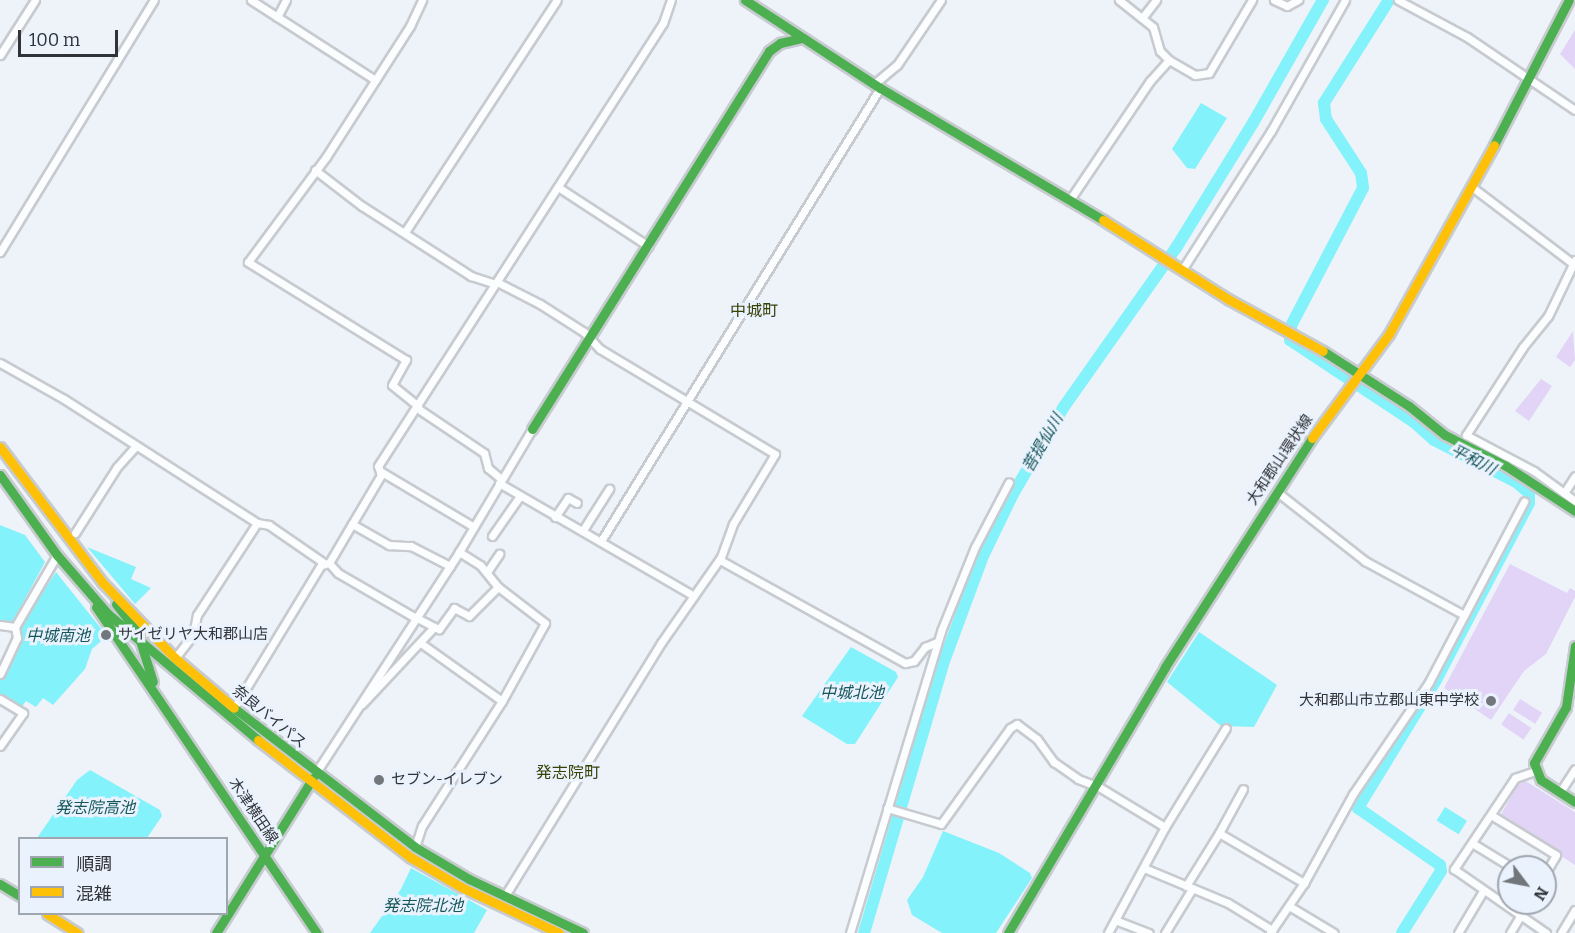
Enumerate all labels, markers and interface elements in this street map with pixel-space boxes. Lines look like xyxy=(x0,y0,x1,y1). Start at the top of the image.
scale bar xyxy=(21,18,122,56)
text: 100 m xyxy=(29,29,80,51)
district label: 中城町 xyxy=(730,301,778,321)
water label: 菩提仙川 xyxy=(1019,410,1067,476)
street label: 大和郡山環状線 xyxy=(1243,411,1317,509)
water label: 平和川 xyxy=(1447,441,1499,479)
water label: 中城南池 xyxy=(26,626,90,646)
place label: サイゼリヤ大和郡山店 xyxy=(118,626,268,644)
marker: サイゼリヤ大和郡山店 xyxy=(99,628,113,642)
street label: 奈良バイパス xyxy=(228,682,310,752)
water label: 中城北池 xyxy=(820,683,884,703)
place label: 大和郡山市立郡山東中学校 xyxy=(1299,692,1479,710)
marker: 大和郡山市立郡山東中学校 xyxy=(1484,694,1498,708)
district label: 発志院町 xyxy=(536,763,600,783)
place label: セブン-イレブン xyxy=(391,771,503,789)
marker: セブン-イレブン xyxy=(372,773,386,787)
street label: 木津横田線 xyxy=(225,775,281,847)
water label: 発志院高池 xyxy=(55,798,135,818)
legend xyxy=(18,837,228,915)
text: 順調 xyxy=(76,853,112,875)
north arrow xyxy=(1497,855,1557,915)
text: 混雑 xyxy=(76,883,112,905)
text: N xyxy=(1530,883,1552,904)
water label: 発志院北池 xyxy=(383,896,463,916)

